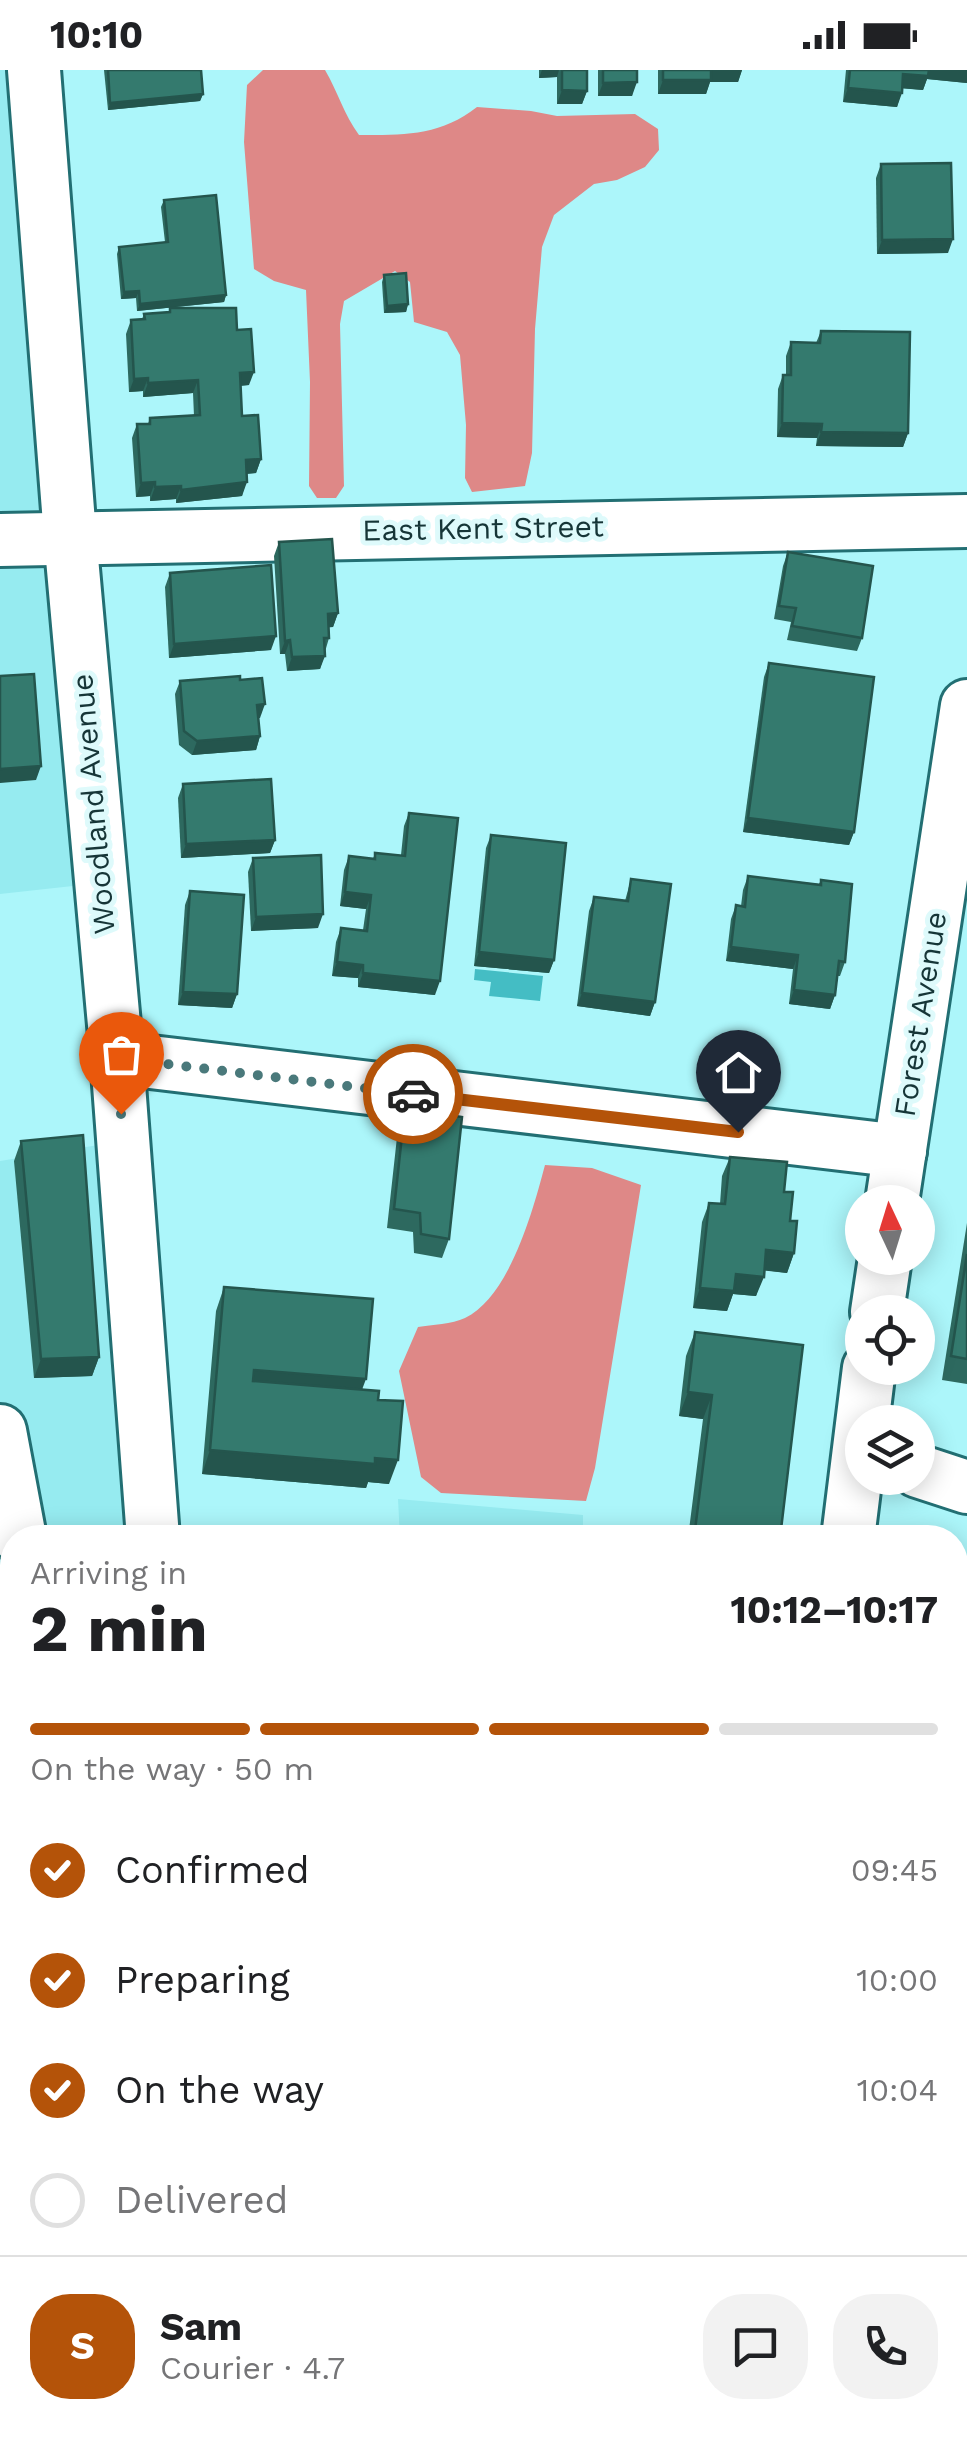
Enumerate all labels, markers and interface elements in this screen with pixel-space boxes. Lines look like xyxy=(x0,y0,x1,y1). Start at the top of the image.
text: 10:10 xyxy=(50,13,143,57)
street label: East Kent Street xyxy=(362,508,605,548)
street label: Woodland Avenue xyxy=(64,672,122,936)
street label: Forest Avenue xyxy=(887,909,953,1119)
pin xyxy=(79,1012,164,1115)
icon: bag xyxy=(94,1027,149,1082)
pin xyxy=(696,1030,781,1133)
courier xyxy=(363,1044,463,1144)
icon: home xyxy=(711,1045,766,1100)
icon: car xyxy=(386,1067,441,1122)
north arrow xyxy=(845,1185,935,1275)
map controls xyxy=(845,1185,935,1495)
button: locate xyxy=(845,1295,935,1385)
button: layers xyxy=(845,1405,935,1495)
text: Arriving in xyxy=(30,1554,187,1592)
text: 10:12–10:17 xyxy=(730,1588,938,1632)
text: 2 min xyxy=(30,1591,208,1667)
text: On the way · 50 m xyxy=(30,1750,314,1788)
icon: check xyxy=(30,1843,85,1898)
text: Confirmed xyxy=(115,1848,310,1892)
text: 09:45 xyxy=(851,1851,938,1889)
icon: check xyxy=(30,1953,85,2008)
text: Preparing xyxy=(115,1958,290,2002)
text: 10:00 xyxy=(856,1961,938,1999)
icon: check xyxy=(30,2063,85,2118)
text: On the way xyxy=(115,2068,324,2112)
text: 10:04 xyxy=(857,2071,938,2109)
text: Delivered xyxy=(115,2178,288,2222)
button: chat xyxy=(703,2294,808,2399)
button: phone xyxy=(833,2294,938,2399)
text: Sam xyxy=(160,2305,242,2349)
text: S xyxy=(70,2324,95,2368)
text: Courier · 4.7 xyxy=(160,2349,345,2387)

